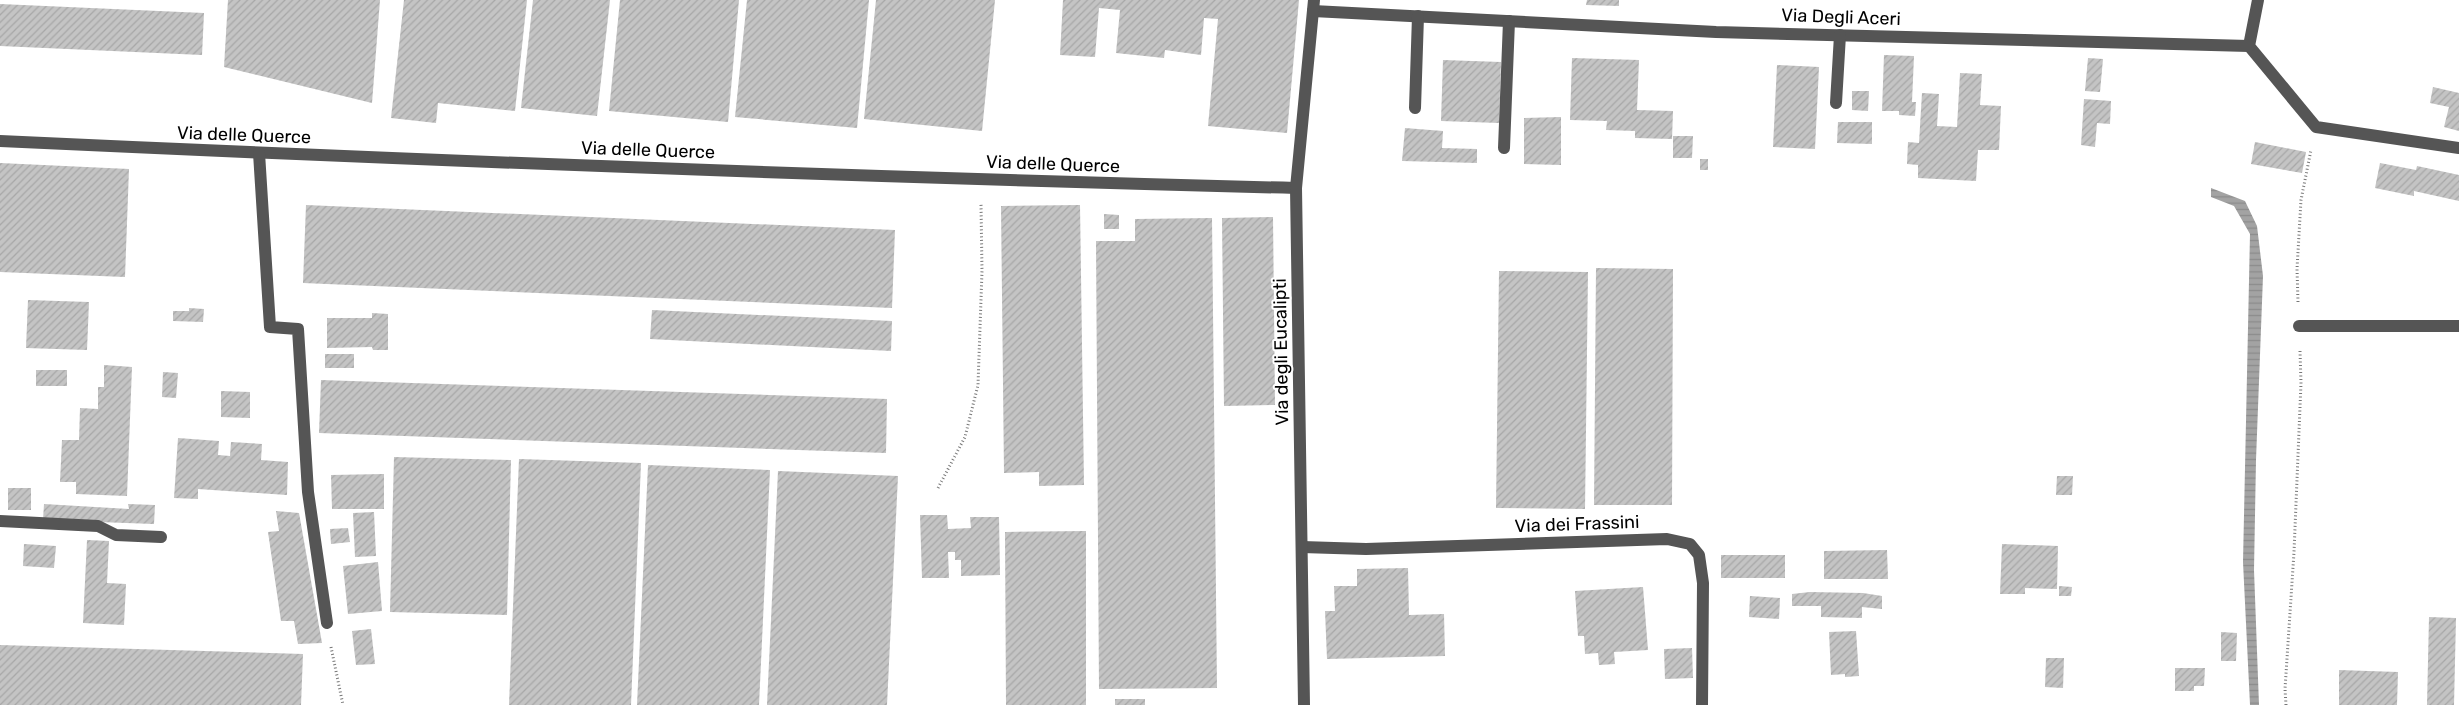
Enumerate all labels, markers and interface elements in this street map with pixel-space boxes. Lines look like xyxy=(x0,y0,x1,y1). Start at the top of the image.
street label: Via Degli Aceri xyxy=(1781,4,1901,30)
street label: Via delle Querce xyxy=(177,122,311,148)
street label: Via delle Querce xyxy=(581,137,715,163)
street label: Via delle Querce xyxy=(986,151,1120,177)
street label: Via degli Eucalipti xyxy=(1269,278,1293,426)
street label: Via dei Frassini xyxy=(1514,511,1640,537)

